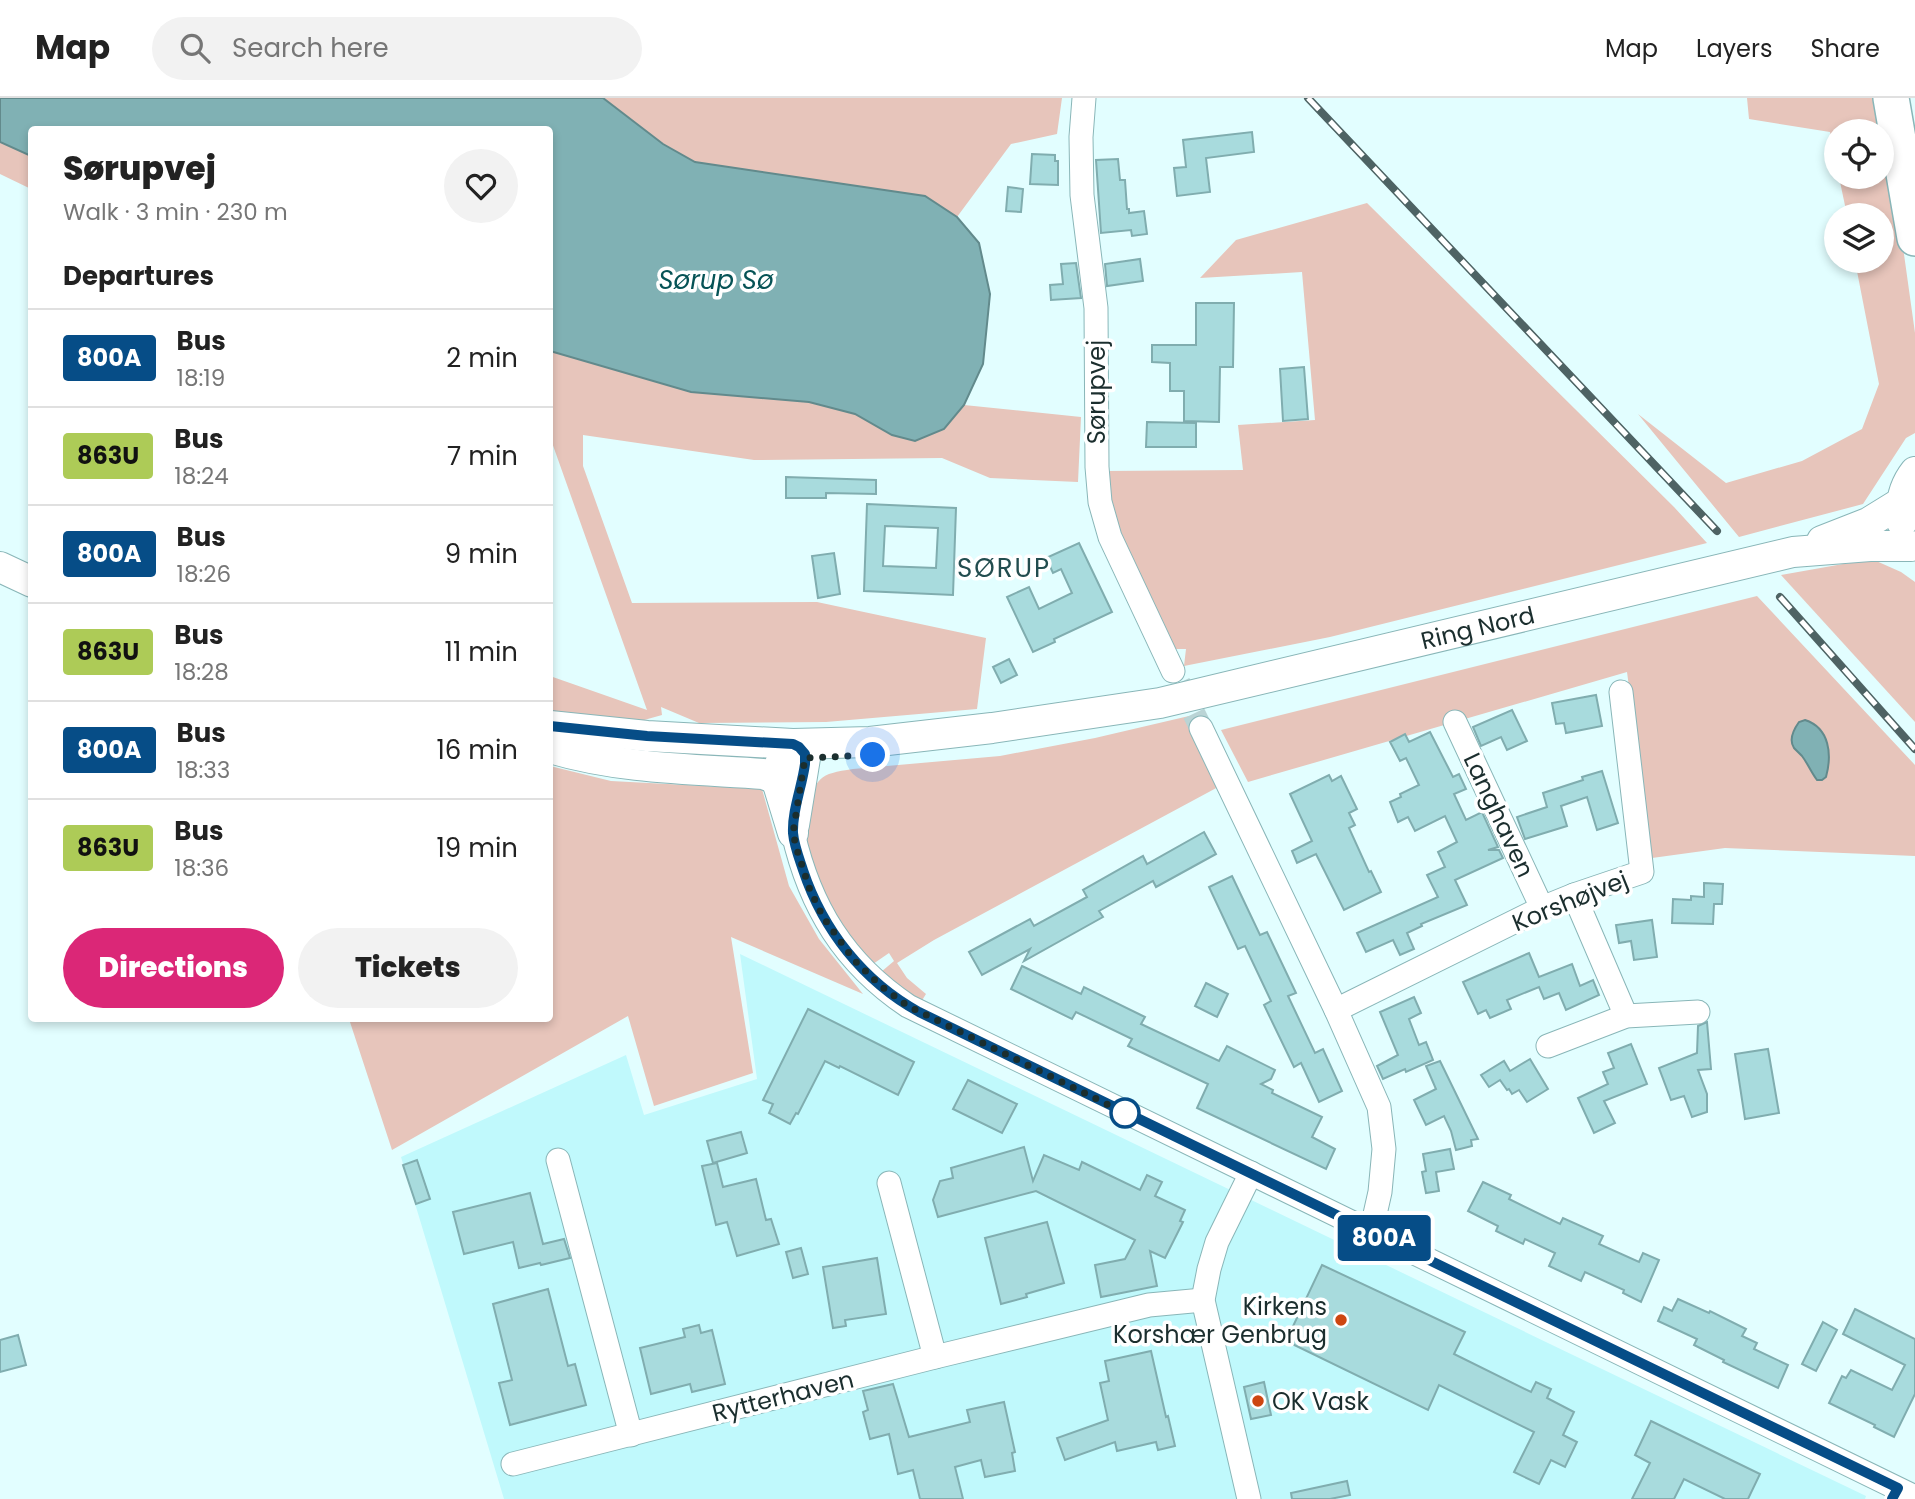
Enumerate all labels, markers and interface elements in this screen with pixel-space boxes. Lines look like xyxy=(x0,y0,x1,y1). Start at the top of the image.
search box xyxy=(152,17,642,80)
text: Map xyxy=(35,24,110,71)
icon: search xyxy=(176,29,214,67)
text: Search here xyxy=(232,30,389,66)
text: Map xyxy=(1605,32,1658,65)
text: Layers xyxy=(1696,32,1772,65)
text: Share xyxy=(1810,32,1880,65)
map controls xyxy=(1824,119,1894,273)
button: locate xyxy=(1824,119,1894,189)
text: Sørupvej xyxy=(63,145,216,192)
button: heart xyxy=(444,149,518,223)
text: Walk · 3 min · 230 m xyxy=(63,196,288,228)
button: layers xyxy=(1824,203,1894,273)
text: Departures xyxy=(63,258,214,294)
water label: Sørup Sø xyxy=(658,262,774,298)
text: Bus xyxy=(177,323,226,359)
text: 2 min xyxy=(446,340,518,376)
street label: Sørupvej xyxy=(1080,340,1113,444)
text: 800A xyxy=(77,341,142,374)
text: 18:19 xyxy=(177,362,225,394)
text: Bus xyxy=(174,421,223,457)
text: 7 min xyxy=(447,438,518,474)
text: 863U xyxy=(77,439,139,472)
text: 18:24 xyxy=(174,460,229,492)
text: Bus xyxy=(177,519,226,555)
text: 9 min xyxy=(445,536,518,572)
text: 800A xyxy=(77,537,142,570)
district label: SØRUP xyxy=(957,550,1051,586)
text: 18:26 xyxy=(177,558,231,590)
street label: Ring Nord xyxy=(1417,598,1538,657)
text: Bus xyxy=(174,617,223,653)
text: 11 min xyxy=(445,634,518,670)
text: 863U xyxy=(77,635,139,668)
text: 18:28 xyxy=(174,656,229,688)
text: Bus xyxy=(177,715,226,751)
text: 16 min xyxy=(436,732,518,768)
text: 800A xyxy=(77,733,142,766)
your location xyxy=(855,737,890,772)
street label: Langhaven xyxy=(1456,748,1542,882)
text: 18:33 xyxy=(177,754,230,786)
text: Bus xyxy=(174,813,223,849)
text: 19 min xyxy=(437,830,518,866)
text: 863U xyxy=(77,831,139,864)
text: 18:36 xyxy=(174,852,229,884)
street label: Korshøjvej xyxy=(1507,863,1633,939)
button: Directions xyxy=(63,928,284,1008)
button: Tickets xyxy=(298,928,518,1008)
unlabelled marker xyxy=(1110,1098,1140,1128)
line badge: 800A xyxy=(1335,1215,1433,1261)
text: 800A xyxy=(1352,1221,1416,1254)
place label: Kirkens Korshær Genbrug xyxy=(1113,1290,1327,1351)
marker: Kirkens Korshær Genbrug xyxy=(1333,1312,1349,1328)
street label: Rytterhaven xyxy=(709,1362,857,1430)
place label: OK Vask xyxy=(1272,1385,1370,1418)
marker: OK Vask xyxy=(1250,1393,1266,1409)

